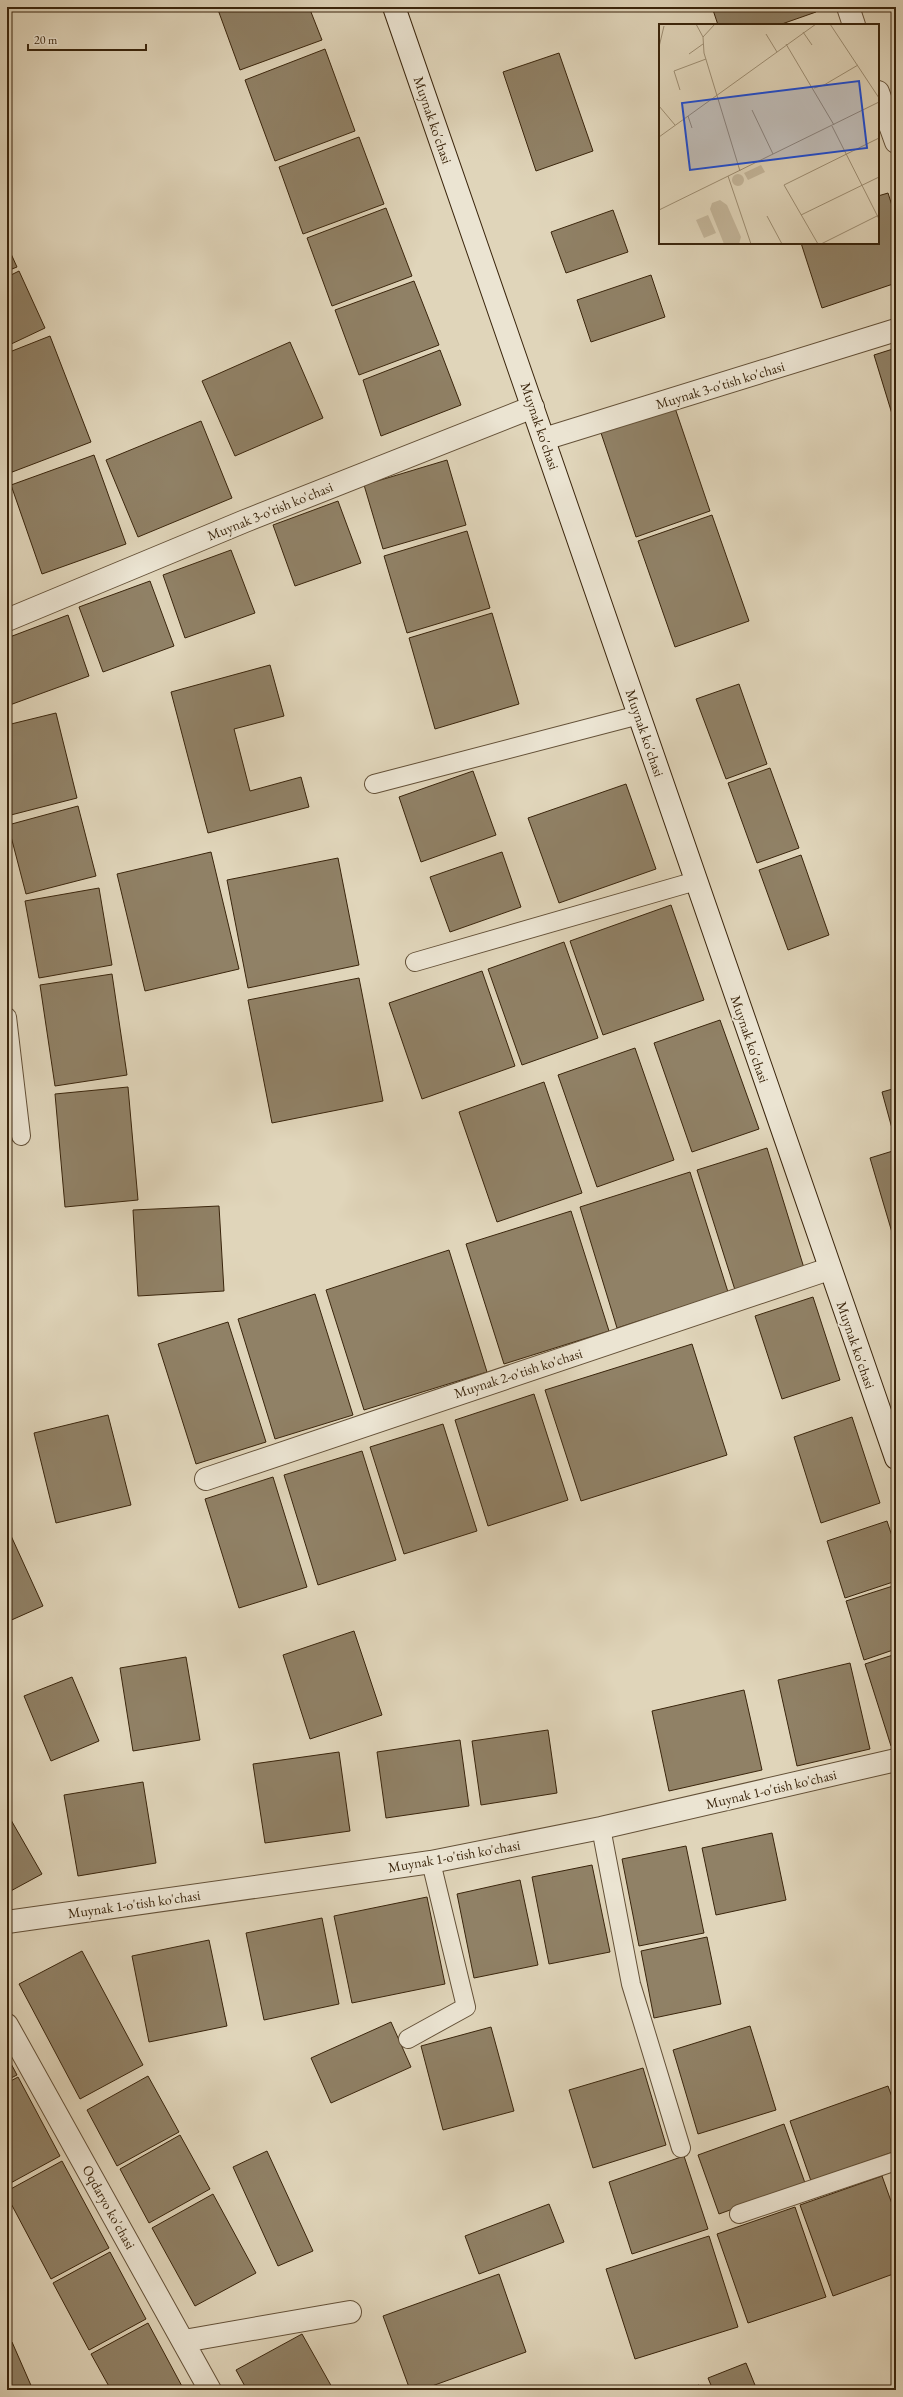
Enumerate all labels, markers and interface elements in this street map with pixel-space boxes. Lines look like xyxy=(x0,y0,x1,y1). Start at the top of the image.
inset map xyxy=(659,24,879,244)
scale bar xyxy=(28,26,146,52)
text: 20 m xyxy=(34,32,58,48)
street label: Muynak ko'chasi xyxy=(410,74,457,167)
street label: Muynak 3-o'tish ko'chasi xyxy=(653,357,787,413)
street label: Muynak ko'chasi xyxy=(517,380,564,473)
street label: Muynak 3-o'tish ko'chasi xyxy=(205,477,336,544)
street label: Muynak ko'chasi xyxy=(622,687,669,780)
street label: Muynak ko'chasi xyxy=(727,993,774,1086)
street label: Muynak ko'chasi xyxy=(833,1299,880,1392)
street label: Muynak 2-o'tish ko'chasi xyxy=(452,1344,585,1402)
street label: Muynak 1-o'tish ko'chasi xyxy=(704,1765,839,1813)
street label: Muynak 1-o'tish ko'chasi xyxy=(387,1835,522,1876)
street label: Muynak 1-o'tish ko'chasi xyxy=(66,1886,202,1922)
street label: Oqdaryo ko'chasi xyxy=(78,2162,140,2253)

